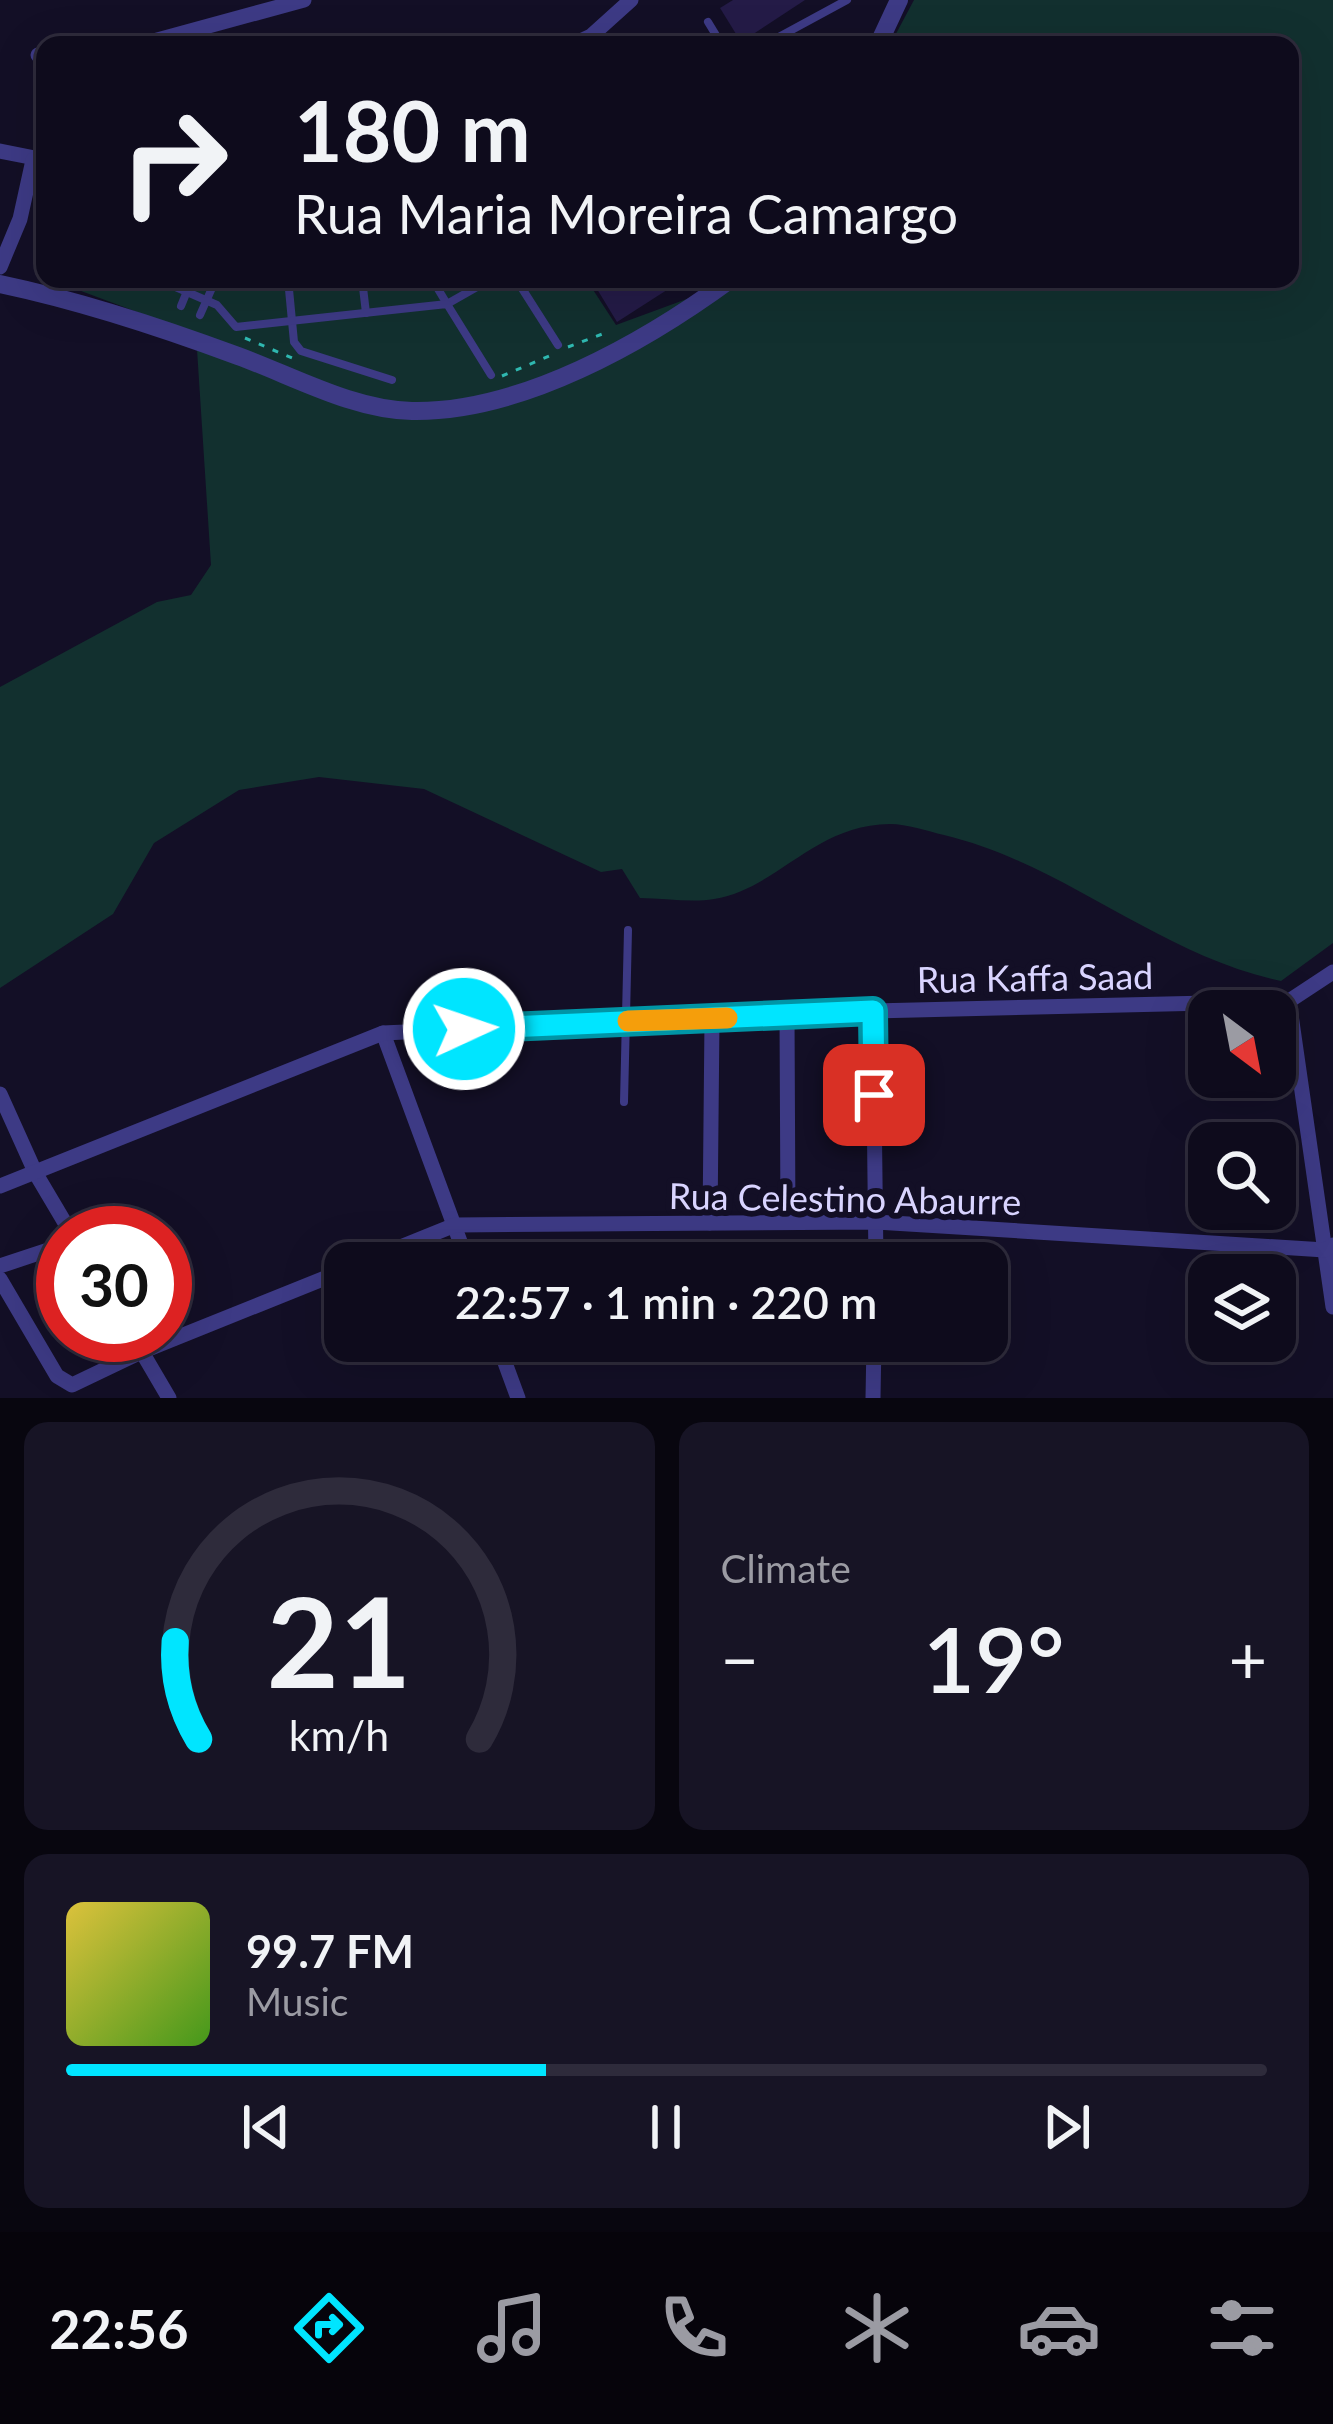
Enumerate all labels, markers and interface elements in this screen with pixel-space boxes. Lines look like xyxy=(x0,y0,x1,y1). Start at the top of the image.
text: 180 m xyxy=(294,79,531,180)
icon: right xyxy=(96,84,252,240)
text: Rua Maria Moreira Camargo xyxy=(294,181,958,246)
street label: Rua Kaffa Saad xyxy=(916,953,1154,1001)
position arrow xyxy=(401,966,527,1092)
north arrow xyxy=(1188,990,1296,1098)
map controls xyxy=(1188,990,1296,1362)
pin xyxy=(823,1044,925,1146)
icon: arrive xyxy=(841,1062,907,1128)
button: search xyxy=(1188,1122,1296,1230)
street label: Rua Celestino Abaurre xyxy=(668,1173,1022,1223)
speed limit sign: 30 xyxy=(36,1206,192,1362)
button: layers xyxy=(1188,1254,1296,1362)
text: 22:57 · 1 min · 220 m xyxy=(455,1275,877,1329)
text: Climate xyxy=(721,1545,851,1591)
text: 21 xyxy=(267,1565,412,1715)
text: 19° xyxy=(923,1604,1065,1712)
text: − xyxy=(721,1619,759,1698)
text: + xyxy=(1229,1619,1267,1698)
text: km/h xyxy=(289,1709,389,1760)
text: 99.7 FM xyxy=(246,1924,414,1978)
text: Music xyxy=(246,1978,348,2024)
icon: previous xyxy=(233,2094,299,2160)
icon: pause xyxy=(633,2094,699,2160)
icon: next xyxy=(1034,2094,1100,2160)
icon: directions xyxy=(287,2286,371,2370)
icon: music xyxy=(470,2286,554,2370)
icon: phone xyxy=(652,2286,736,2370)
icon: climate xyxy=(835,2286,919,2370)
icon: car xyxy=(1017,2286,1101,2370)
icon: filters xyxy=(1200,2286,1284,2370)
text: 22:56 xyxy=(49,2296,188,2361)

